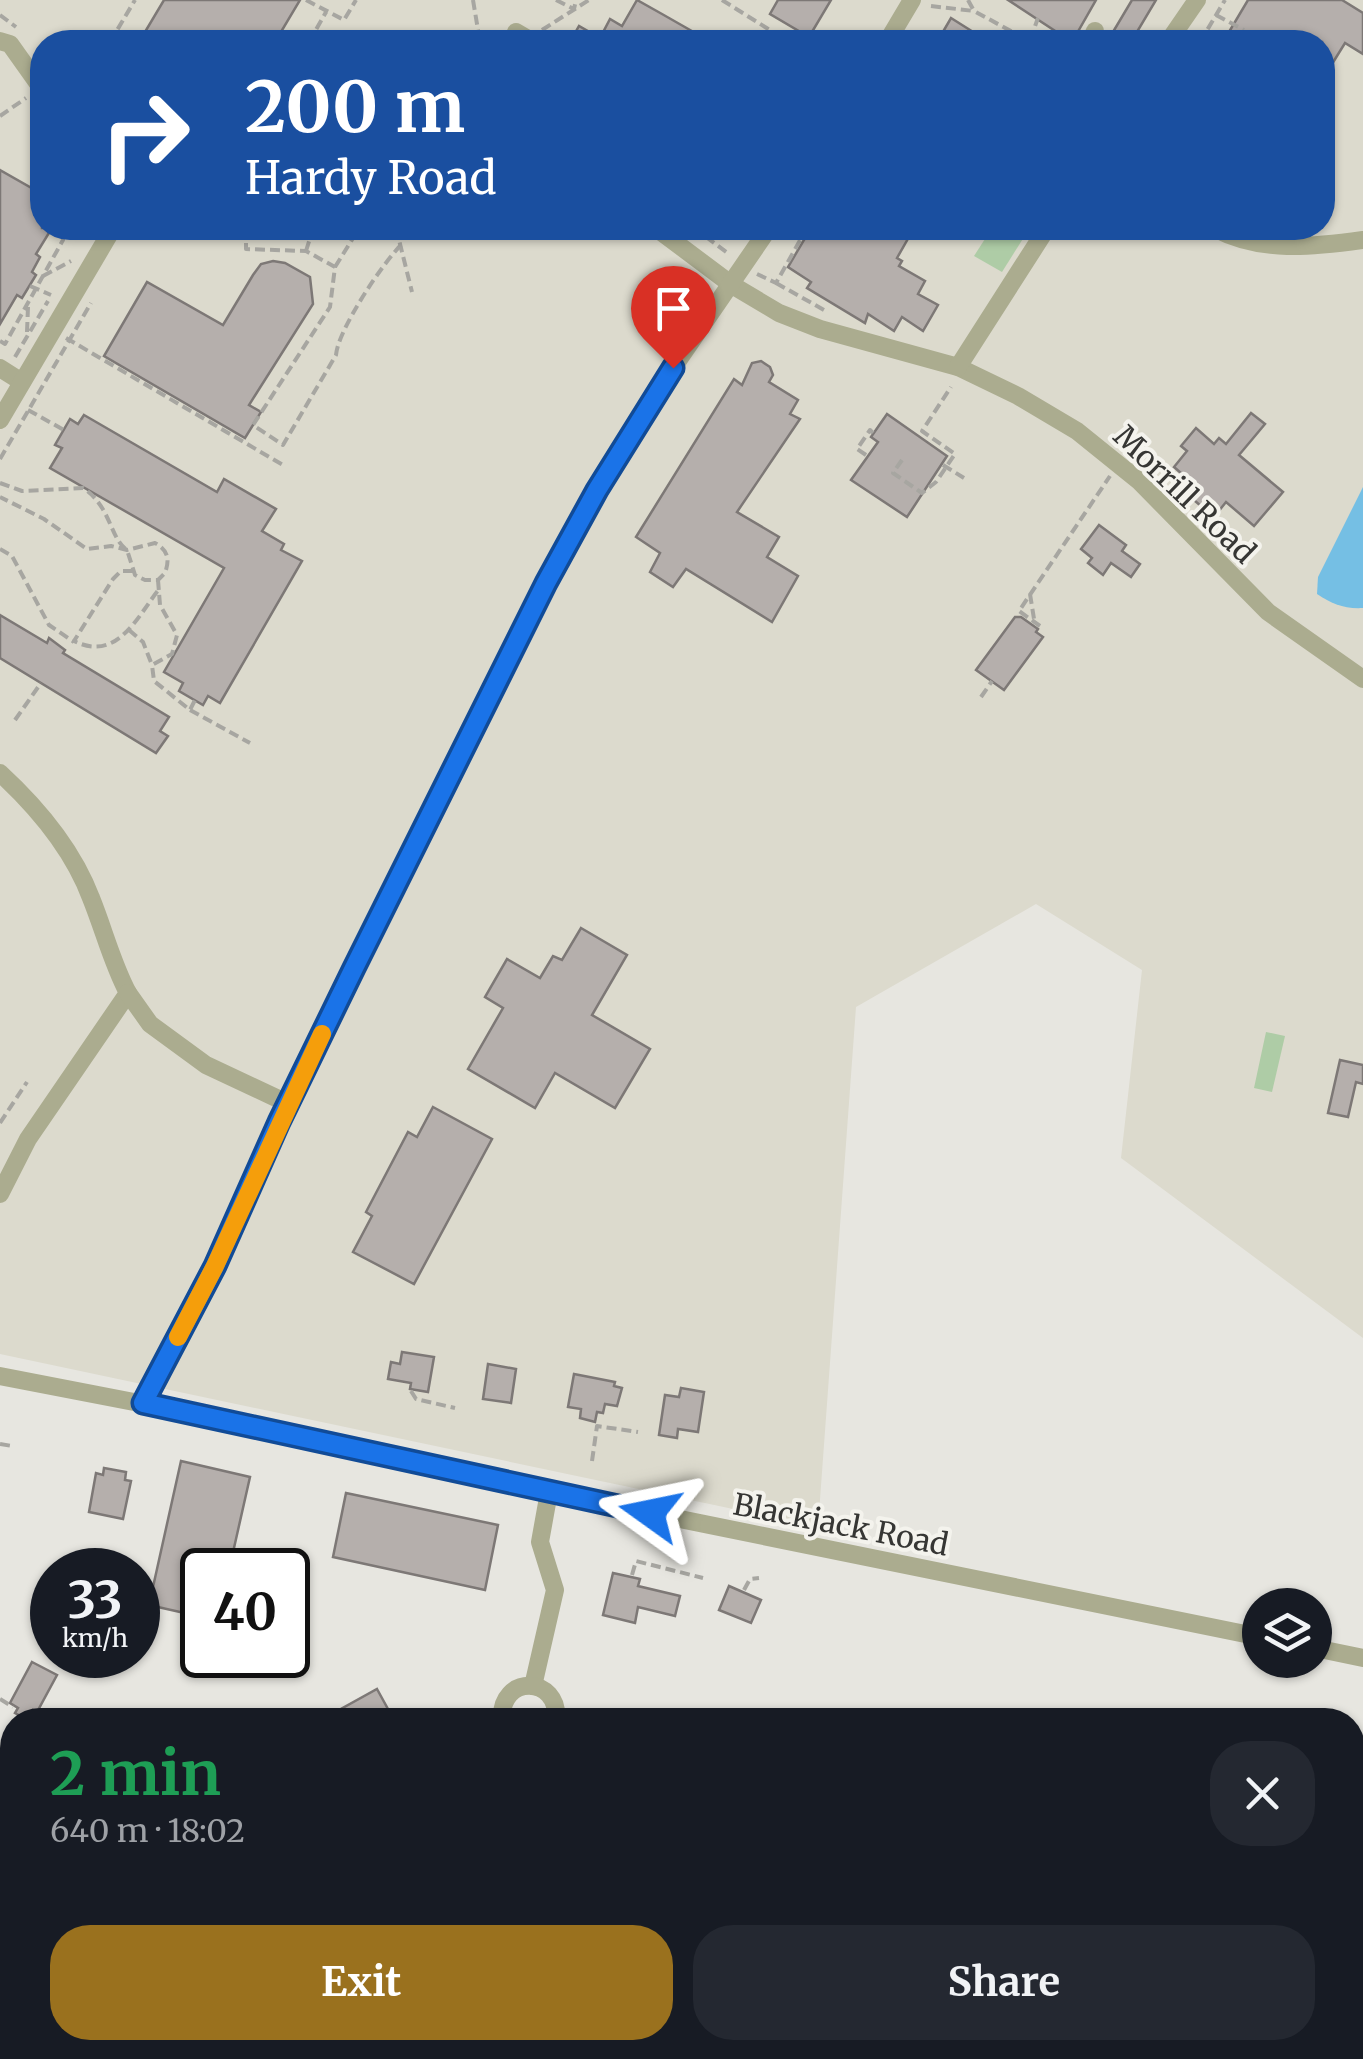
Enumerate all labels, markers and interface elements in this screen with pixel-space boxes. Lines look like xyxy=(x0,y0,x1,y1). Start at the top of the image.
text: 200 m xyxy=(245,63,465,151)
icon: right xyxy=(80,70,210,200)
text: Hardy Road xyxy=(245,150,497,206)
pin xyxy=(631,266,716,369)
icon: arrive xyxy=(646,281,701,336)
street label: Morrill Road xyxy=(1106,417,1264,571)
position arrow xyxy=(598,1461,702,1565)
street label: Blackjack Road xyxy=(730,1485,952,1563)
speed limit sign: 40 xyxy=(180,1548,310,1678)
text: 33 xyxy=(67,1569,123,1632)
map controls xyxy=(1242,1588,1332,1678)
button: layers xyxy=(1242,1588,1332,1678)
text: km/h xyxy=(62,1622,128,1654)
text: 2 min xyxy=(50,1736,221,1811)
button: close xyxy=(1210,1741,1315,1846)
text: 640 m · 18:02 xyxy=(50,1811,245,1851)
button: Exit xyxy=(50,1925,673,2040)
button: Share xyxy=(693,1925,1315,2040)

